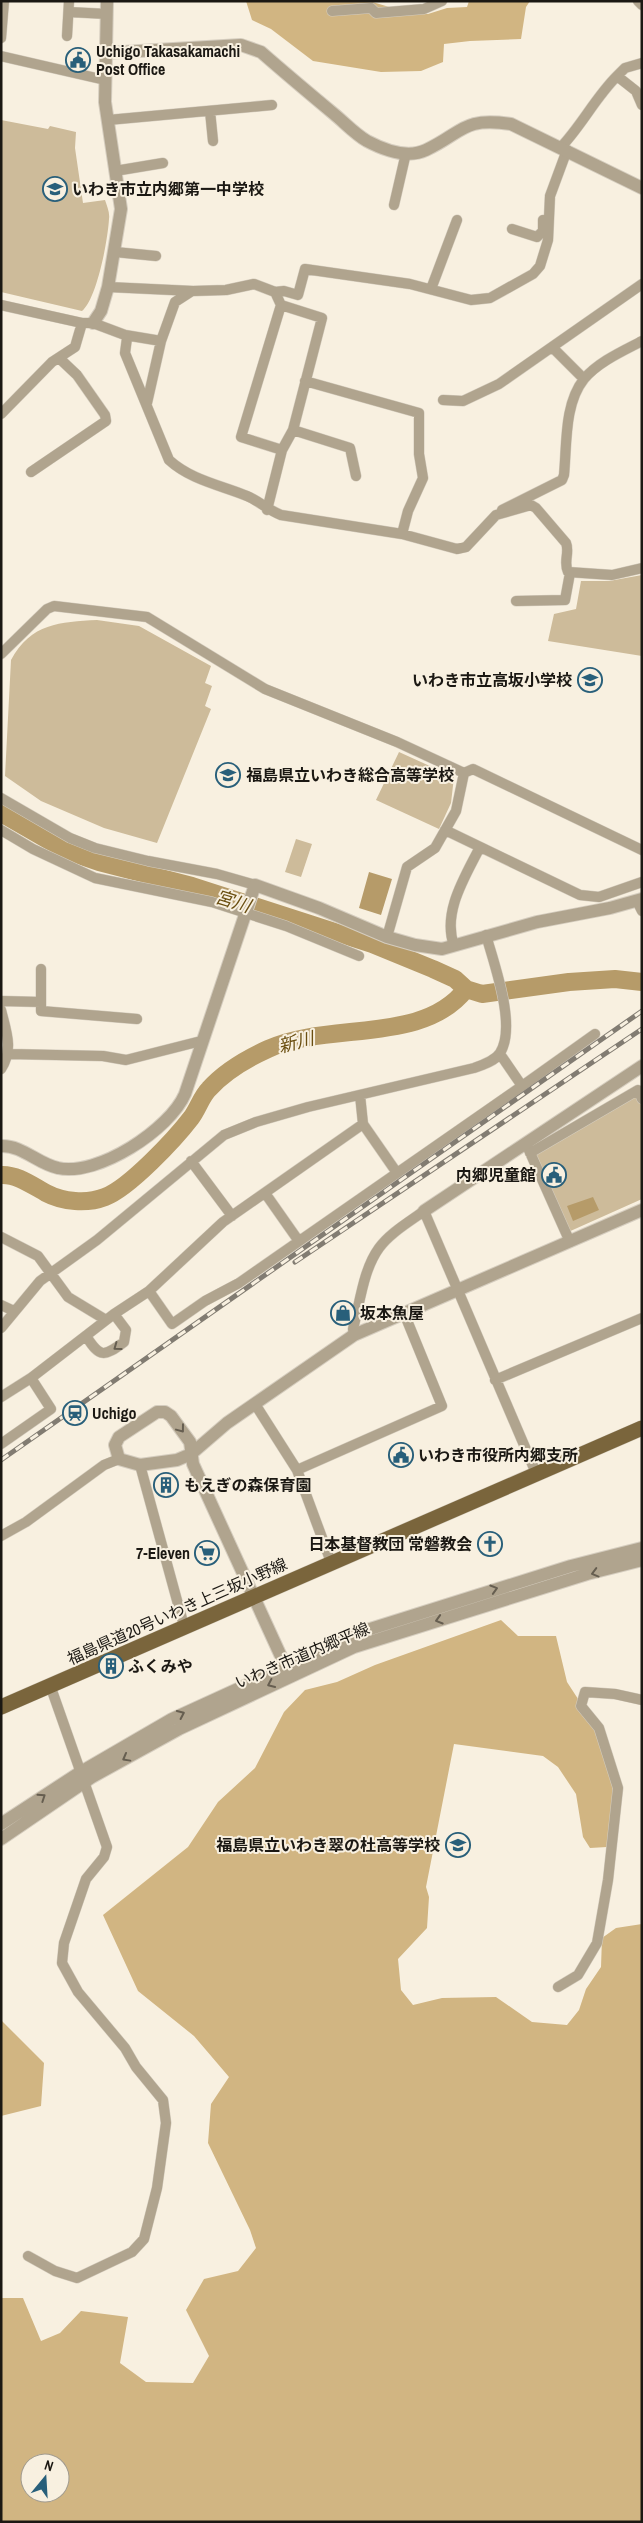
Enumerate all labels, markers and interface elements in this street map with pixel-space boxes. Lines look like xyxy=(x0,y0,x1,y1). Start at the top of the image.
place label: Uchigo Takasakamachi Post Office xyxy=(96,40,240,80)
public building icon: Uchigo Takasakamachi Post Office xyxy=(65,47,91,73)
school or university icon: いわき市立内郷第一中学校 xyxy=(42,176,68,202)
place label: いわき市立内郷第一中学校 xyxy=(72,178,264,200)
school or university icon: いわき市立高坂小学校 xyxy=(577,667,603,693)
place label: いわき市立高坂小学校 xyxy=(412,669,572,691)
school or university icon: 福島県立いわき総合高等学校 xyxy=(215,762,241,788)
place label: 福島県立いわき総合高等学校 xyxy=(246,764,454,786)
water label: 宮川 xyxy=(212,884,256,919)
water label: 新川 xyxy=(276,1025,318,1058)
public building icon: 内郷児童館 xyxy=(541,1162,567,1188)
place label: 内郷児童館 xyxy=(456,1164,536,1186)
shop icon: 坂本魚屋 xyxy=(330,1300,356,1326)
place label: 坂本魚屋 xyxy=(360,1302,424,1324)
one-way arrow xyxy=(113,1341,123,1350)
station icon: Uchigo xyxy=(62,1400,88,1426)
place label: Uchigo xyxy=(92,1402,136,1424)
one-way arrow xyxy=(175,1423,184,1433)
public building icon: いわき市役所内郷支所 xyxy=(388,1442,414,1468)
place label: いわき市役所内郷支所 xyxy=(418,1444,578,1466)
building icon: もえぎの森保育園 xyxy=(153,1472,179,1498)
place label: もえぎの森保育園 xyxy=(184,1474,312,1496)
church icon: 日本基督教団 常磐教会 xyxy=(477,1531,503,1557)
place label: 日本基督教団 常磐教会 xyxy=(308,1533,472,1555)
supermarket icon: 7-Eleven xyxy=(194,1540,220,1566)
place label: 7-Eleven xyxy=(136,1542,190,1564)
street label: 福島県道20号いわき上三坂小野線 xyxy=(64,1552,290,1670)
one-way arrow xyxy=(591,1567,599,1577)
one-way arrow xyxy=(490,1585,498,1595)
one-way arrow xyxy=(436,1615,444,1625)
street label: いわき市道内郷平線 xyxy=(231,1617,373,1693)
building icon: ふくみや xyxy=(98,1653,124,1679)
place label: ふくみや xyxy=(128,1655,193,1677)
one-way arrow xyxy=(267,1678,276,1689)
one-way arrow xyxy=(176,1710,185,1720)
one-way arrow xyxy=(123,1752,132,1762)
one-way arrow xyxy=(36,1794,46,1803)
school or university icon: 福島県立いわき翠の杜高等学校 xyxy=(445,1832,471,1858)
place label: 福島県立いわき翠の杜高等学校 xyxy=(216,1834,440,1856)
north arrow xyxy=(20,2453,70,2503)
text: N xyxy=(42,2456,56,2475)

